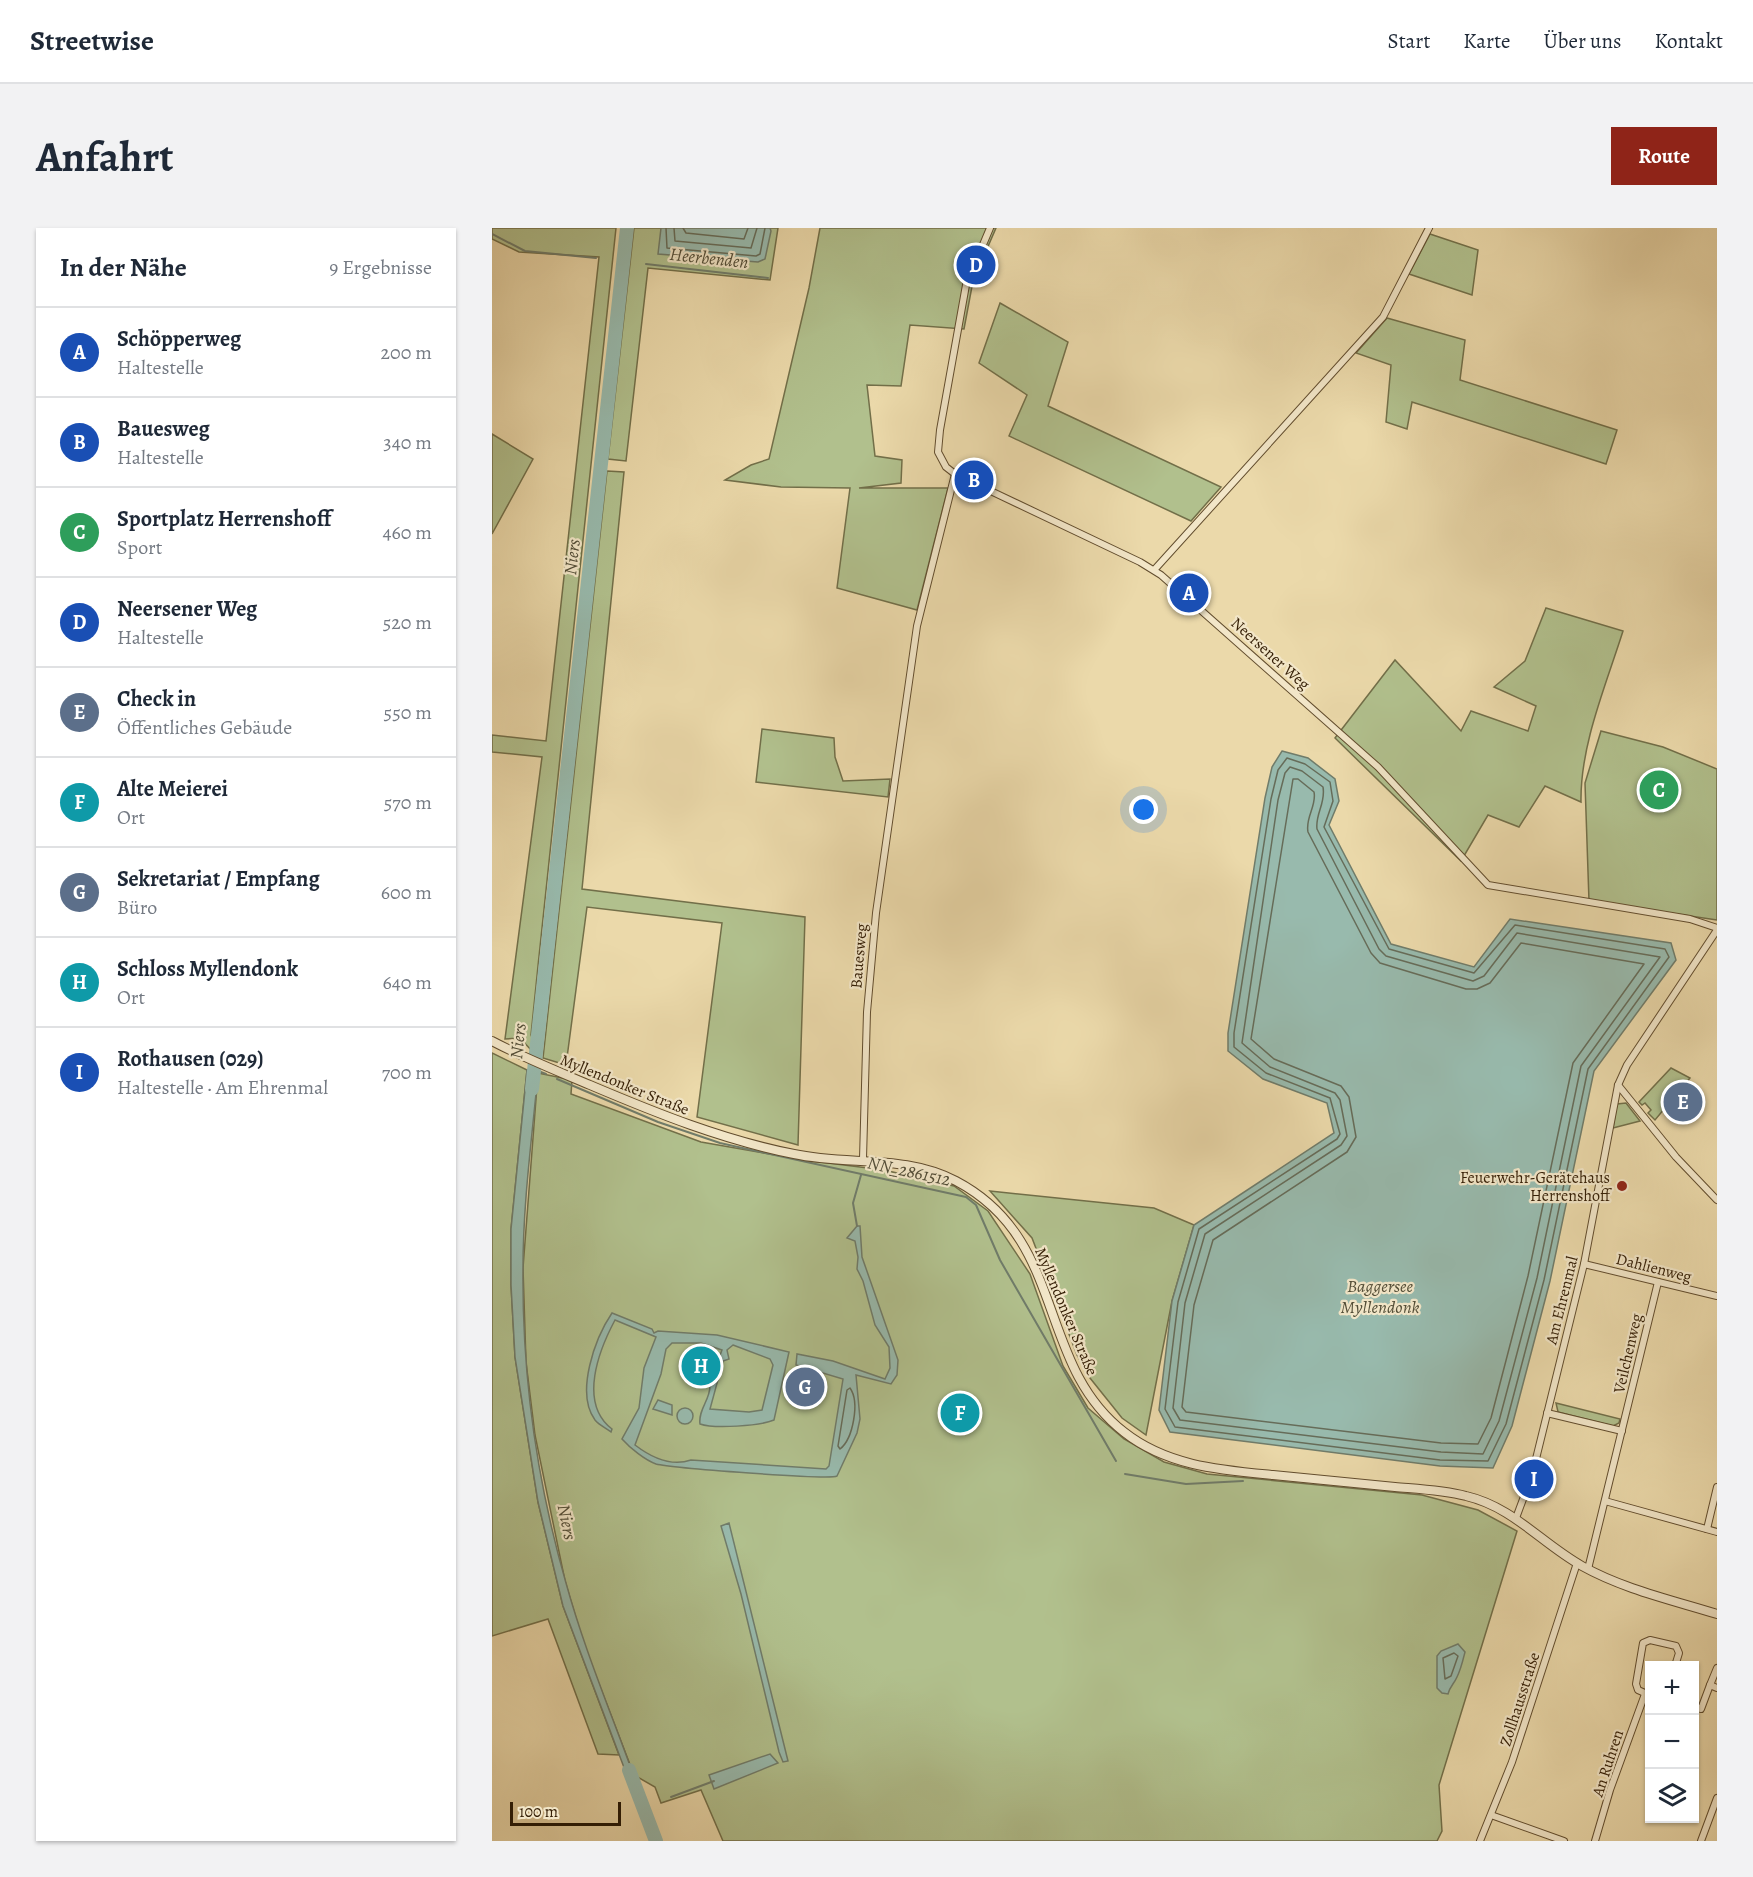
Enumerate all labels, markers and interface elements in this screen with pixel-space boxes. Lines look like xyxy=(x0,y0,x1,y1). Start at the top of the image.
text: Streetwise xyxy=(30,22,154,60)
text: Start xyxy=(1388,27,1430,55)
text: Karte xyxy=(1463,27,1511,55)
text: Über uns xyxy=(1544,27,1621,55)
text: Kontakt xyxy=(1654,27,1723,55)
button: Route xyxy=(1611,127,1717,185)
text: Anfahrt xyxy=(36,128,173,185)
water label: Heerbenden xyxy=(668,242,750,274)
pin: D xyxy=(956,243,996,288)
text: In der Nähe xyxy=(60,250,187,285)
text: 9 Ergebnisse xyxy=(329,254,432,281)
text: Schöpperweg xyxy=(117,324,241,354)
text: A xyxy=(73,339,86,366)
text: 200 m xyxy=(381,339,432,366)
text: Haltestelle xyxy=(117,354,204,381)
text: Bauesweg xyxy=(117,414,210,444)
text: B xyxy=(73,429,86,456)
text: 340 m xyxy=(383,429,432,456)
text: Haltestelle xyxy=(117,444,204,471)
pin: B xyxy=(954,458,994,502)
text: Sportplatz Herrenshoff xyxy=(117,504,331,534)
text: C xyxy=(73,519,86,546)
text: 460 m xyxy=(382,519,432,546)
text: Sport xyxy=(117,534,162,561)
water label: Niers xyxy=(558,538,586,576)
pin: A xyxy=(1170,570,1208,616)
text: Neersener Weg xyxy=(117,594,257,624)
text: D xyxy=(73,609,86,636)
text: 520 m xyxy=(383,609,432,636)
street label: Neersener Weg xyxy=(1226,612,1315,695)
text: Haltestelle xyxy=(117,624,204,651)
text: Check in xyxy=(117,684,196,714)
text: E xyxy=(74,699,85,726)
text: 550 m xyxy=(384,699,432,726)
text: Öffentliches Gebäude xyxy=(117,714,292,741)
pin: C xyxy=(1640,768,1678,812)
text: Alte Meierei xyxy=(117,774,228,804)
text: F xyxy=(74,789,85,816)
text: 570 m xyxy=(384,789,432,816)
your location xyxy=(1129,795,1158,824)
text: Ort xyxy=(117,804,145,831)
text: Sekretariat / Empfang xyxy=(117,864,320,894)
text: G xyxy=(73,879,86,906)
text: 600 m xyxy=(381,879,432,906)
text: Büro xyxy=(117,894,157,921)
street label: Bauesweg xyxy=(845,923,873,990)
text: Schloss Myllendonk xyxy=(117,954,298,984)
text: H xyxy=(72,969,87,996)
text: 640 m xyxy=(382,969,432,996)
text: Ort xyxy=(117,984,145,1011)
water label: Niers xyxy=(504,1022,532,1060)
text: Rothausen (029) xyxy=(117,1044,264,1074)
street label: Myllendonker Straße xyxy=(557,1049,692,1121)
text: I xyxy=(76,1059,83,1086)
text: 700 m xyxy=(382,1059,432,1086)
text: Haltestelle · Am Ehrenmal xyxy=(117,1074,328,1101)
pin: E xyxy=(1664,1080,1702,1124)
water label: NN_2861512 xyxy=(865,1150,953,1192)
place label: Feuerwehr-Gerätehaus Herrenshoff xyxy=(1460,1167,1613,1207)
marker: Feuerwehr-Gerätehaus Herrenshoff xyxy=(1615,1179,1629,1193)
street label: Myllendonker Straße xyxy=(1029,1244,1103,1379)
street label: Dahlienweg xyxy=(1614,1248,1694,1288)
street label: Am Ehrenmal xyxy=(1540,1254,1584,1348)
water label: Baggersee Myllendonk xyxy=(1340,1274,1420,1319)
street label: Veilchenweg xyxy=(1608,1311,1648,1396)
pin: H xyxy=(682,1344,720,1388)
pin: G xyxy=(786,1364,824,1410)
pin: F xyxy=(940,1390,980,1436)
pin: I xyxy=(1514,1456,1554,1502)
water label: Niers xyxy=(552,1502,582,1542)
street label: Zollhausstraße xyxy=(1494,1650,1545,1749)
map controls xyxy=(1645,1661,1699,1823)
button: + xyxy=(1645,1661,1699,1715)
button: − xyxy=(1645,1715,1699,1769)
street label: An Ruhren xyxy=(1586,1727,1629,1801)
button: layers xyxy=(1645,1769,1699,1823)
scale bar xyxy=(510,1799,621,1826)
text: 100 m xyxy=(519,1801,558,1823)

